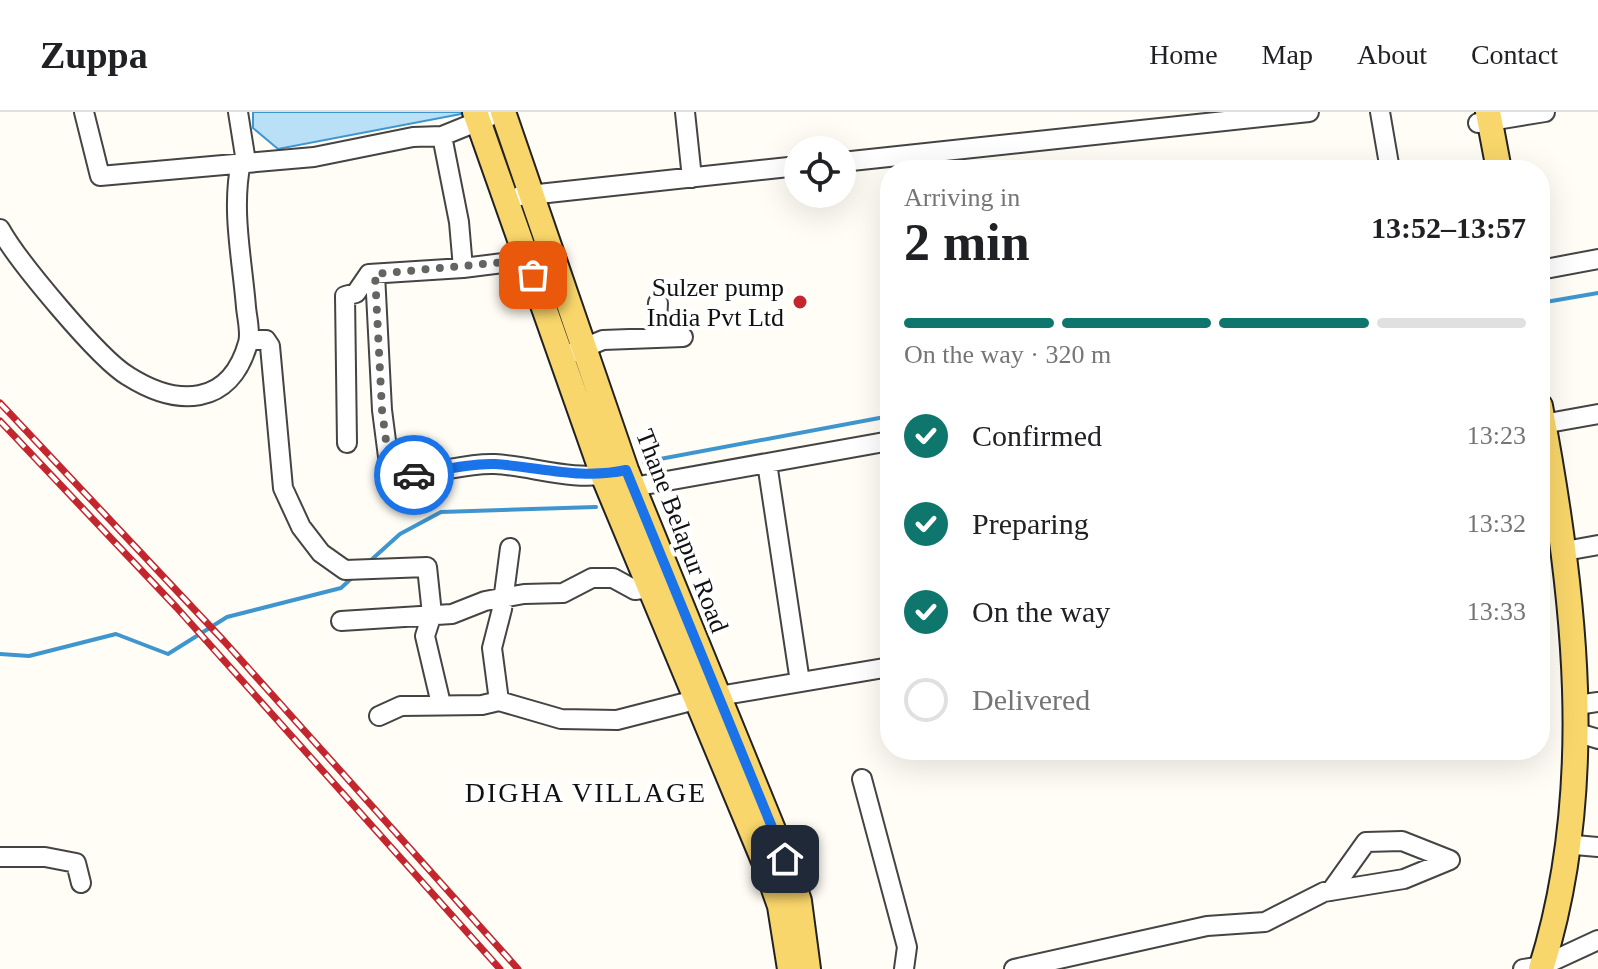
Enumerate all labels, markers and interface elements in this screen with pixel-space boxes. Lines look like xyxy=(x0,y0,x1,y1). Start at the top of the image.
text: Zuppa xyxy=(40,34,148,76)
text: Home xyxy=(1149,39,1218,70)
text: Map xyxy=(1262,39,1313,70)
text: About xyxy=(1357,39,1427,70)
text: Contact xyxy=(1471,39,1558,70)
map controls xyxy=(784,136,856,208)
button: locate xyxy=(784,136,856,208)
text: Arriving in xyxy=(904,183,1020,212)
text: 13:52–13:57 xyxy=(1371,211,1526,244)
text: 2 min xyxy=(904,214,1030,271)
pin xyxy=(499,241,567,309)
icon: bag xyxy=(511,253,555,297)
place label: Sulzer pump India Pvt Ltd xyxy=(647,273,784,332)
marker: Sulzer pump India Pvt Ltd xyxy=(791,293,809,311)
text: On the way · 320 m xyxy=(904,340,1111,369)
icon: check xyxy=(904,414,948,458)
text: Confirmed xyxy=(972,419,1102,452)
text: 13:23 xyxy=(1467,421,1526,450)
street label: Thane Belapur Road xyxy=(630,425,734,637)
courier xyxy=(374,435,454,515)
icon: car xyxy=(392,453,436,497)
icon: check xyxy=(904,502,948,546)
text: Preparing xyxy=(972,507,1089,540)
text: 13:32 xyxy=(1467,509,1526,538)
icon: check xyxy=(904,590,948,634)
text: On the way xyxy=(972,595,1110,628)
text: 13:33 xyxy=(1467,597,1526,626)
text: Delivered xyxy=(972,683,1090,716)
district label: DIGHA VILLAGE xyxy=(465,777,707,808)
pin xyxy=(751,825,819,893)
icon: home xyxy=(763,837,807,881)

